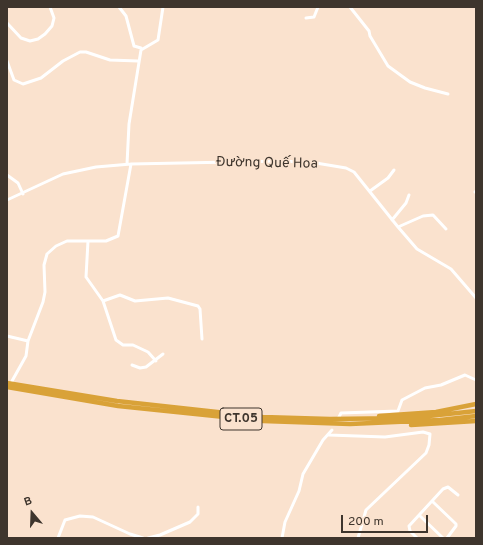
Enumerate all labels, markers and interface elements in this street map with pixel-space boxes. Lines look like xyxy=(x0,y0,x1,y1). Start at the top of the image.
street label: Đường Quế Hoa xyxy=(216,155,318,173)
road number: CT.05 xyxy=(220,408,262,430)
north arrow xyxy=(12,493,52,533)
text: B xyxy=(22,494,34,510)
scale bar xyxy=(343,507,430,533)
text: 200 m xyxy=(348,514,384,530)

